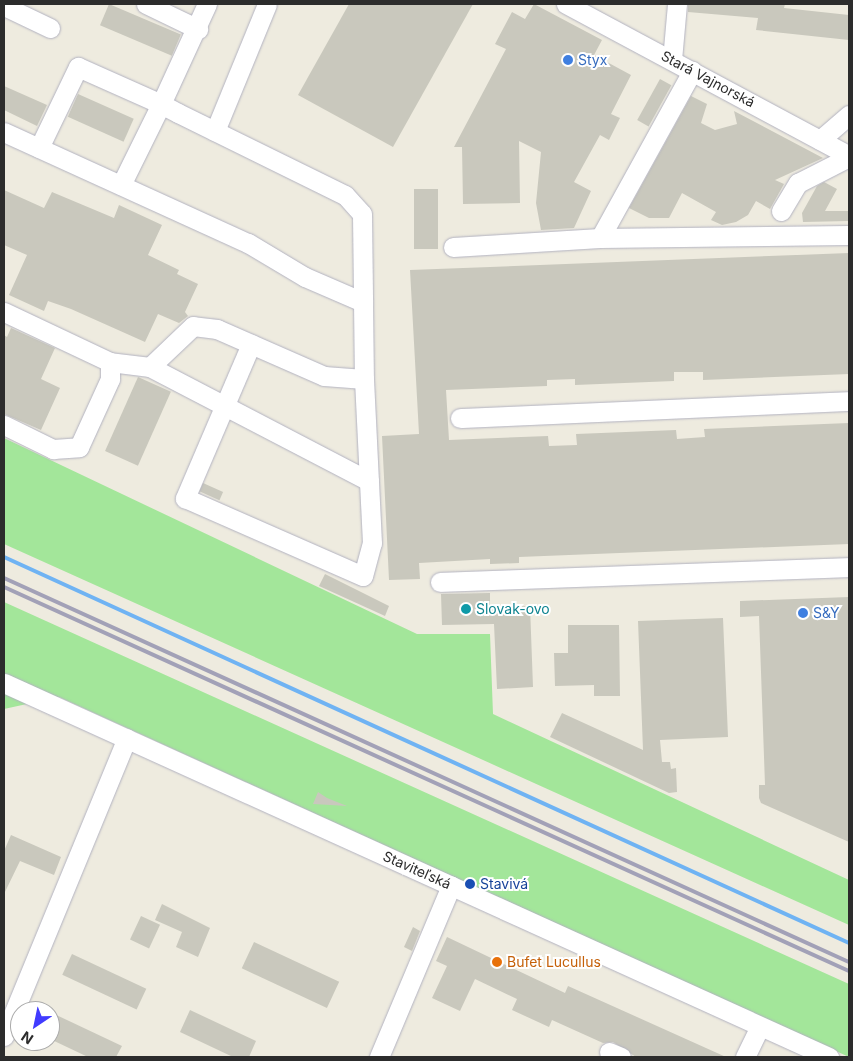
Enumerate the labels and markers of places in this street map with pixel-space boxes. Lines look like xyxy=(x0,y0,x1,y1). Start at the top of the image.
place label: Styx xyxy=(578,52,607,68)
marker: Styx xyxy=(562,54,574,66)
place label: Slovak-ovo xyxy=(476,601,550,617)
marker: Slovak-ovo xyxy=(460,603,472,615)
place label: S&Y xyxy=(813,605,839,621)
marker: S&Y xyxy=(797,607,809,619)
place label: Stavivá xyxy=(480,876,528,892)
marker: Stavivá xyxy=(464,878,476,890)
place label: Bufet Lucullus xyxy=(507,954,601,970)
marker: Bufet Lucullus xyxy=(491,956,503,968)

